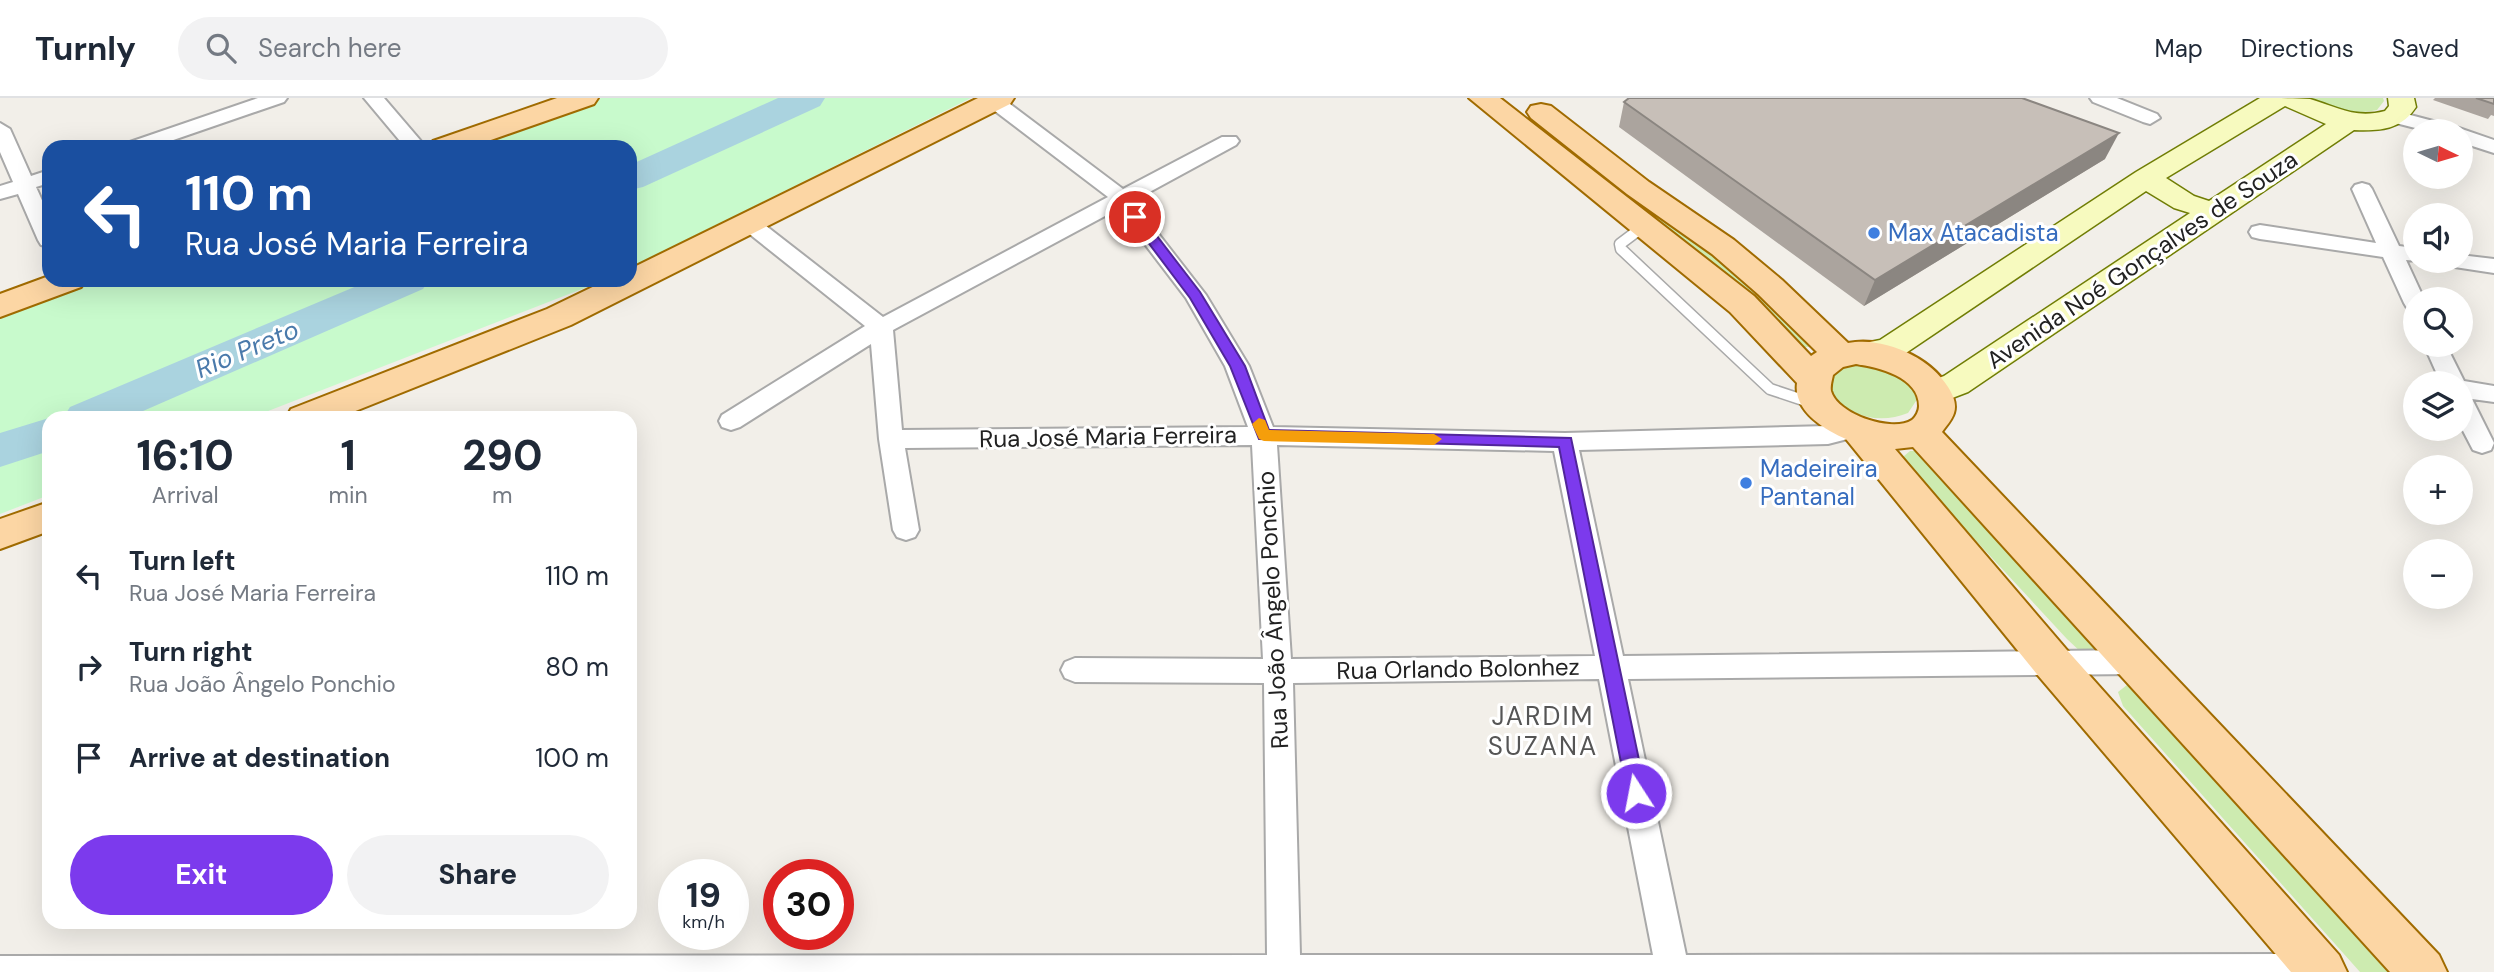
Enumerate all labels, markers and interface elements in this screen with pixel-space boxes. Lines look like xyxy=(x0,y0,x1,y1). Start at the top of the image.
search box xyxy=(178,17,668,80)
text: Turnly xyxy=(35,27,136,70)
icon: search xyxy=(202,29,240,67)
text: Search here xyxy=(258,31,401,65)
text: Map xyxy=(2155,33,2203,64)
text: Directions xyxy=(2241,33,2354,64)
text: Saved xyxy=(2392,33,2459,64)
north arrow xyxy=(2403,119,2473,189)
map controls xyxy=(2403,119,2473,609)
street label: Avenida Noé Gonçalves de Souza xyxy=(1980,144,2303,376)
text: 110 m xyxy=(185,161,313,225)
icon: left xyxy=(70,168,161,259)
pin xyxy=(1105,187,1165,247)
icon: arrive xyxy=(1116,198,1154,236)
button: sound xyxy=(2403,203,2473,273)
place label: Max Atacadista xyxy=(1888,217,2059,248)
text: Rua José Maria Ferreira xyxy=(185,223,529,265)
marker: Max Atacadista xyxy=(1866,225,1882,241)
button: search xyxy=(2403,287,2473,357)
water label: Rio Preto xyxy=(190,312,304,386)
button: layers xyxy=(2403,371,2473,441)
street label: Rua José Maria Ferreira xyxy=(979,419,1237,454)
text: 16:10 xyxy=(137,428,234,483)
text: 1 xyxy=(340,428,356,483)
text: 290 xyxy=(462,428,542,483)
place label: Madeireira Pantanal xyxy=(1760,453,1877,512)
button: + xyxy=(2403,455,2473,525)
street label: Rua João Ângelo Ponchio xyxy=(1250,470,1295,750)
marker: Madeireira Pantanal xyxy=(1738,475,1754,491)
text: Arrival xyxy=(152,480,219,510)
text: min xyxy=(328,480,368,510)
text: m xyxy=(492,480,513,510)
button: − xyxy=(2403,539,2473,609)
text: Turn left xyxy=(129,544,236,578)
icon: left xyxy=(70,557,108,595)
text: 110 m xyxy=(545,559,609,593)
text: Rua José Maria Ferreira xyxy=(129,578,376,608)
text: Turn right xyxy=(129,635,253,669)
icon: right xyxy=(70,648,108,686)
text: 80 m xyxy=(545,650,609,684)
street label: Rua Orlando Bolonhez xyxy=(1336,651,1580,686)
text: Rua João Ângelo Ponchio xyxy=(129,669,396,699)
district label: JARDIM SUZANA xyxy=(1488,699,1598,763)
icon: arrive xyxy=(70,739,108,777)
text: Arrive at destination xyxy=(129,741,390,775)
text: 100 m xyxy=(535,741,609,775)
position arrow xyxy=(1599,756,1673,830)
button: Exit xyxy=(70,835,333,915)
button: Share xyxy=(347,835,609,915)
speed limit sign: 30 xyxy=(763,859,854,950)
text: 19 xyxy=(686,872,721,918)
text: km/h xyxy=(682,910,725,934)

